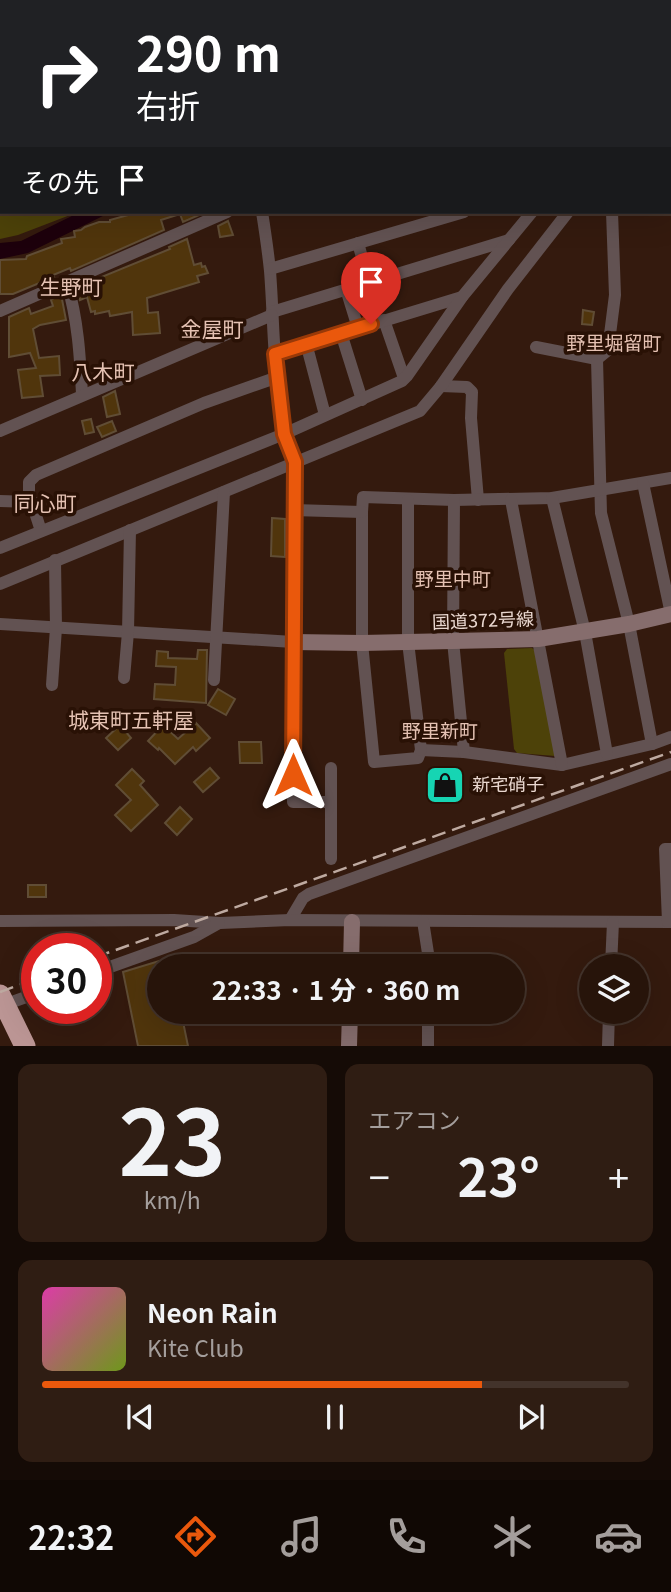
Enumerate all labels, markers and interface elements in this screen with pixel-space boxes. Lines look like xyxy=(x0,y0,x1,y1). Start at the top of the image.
text: 290 m xyxy=(136,15,281,86)
icon: right xyxy=(21,28,112,119)
text: 右折 xyxy=(136,81,200,127)
icon: arrive xyxy=(113,161,151,199)
text: その先 xyxy=(21,162,99,199)
pin xyxy=(341,252,401,324)
icon: arrive xyxy=(352,263,390,301)
district label: 生野町 xyxy=(40,271,103,301)
district label: 金屋町 xyxy=(181,313,244,343)
district label: 野里堀留町 xyxy=(566,328,662,355)
district label: 八木町 xyxy=(72,356,135,386)
district label: 同心町 xyxy=(14,487,77,517)
district label: 野里中町 xyxy=(415,564,491,591)
street label: 国道372号線 xyxy=(432,604,534,634)
district label: 城東町五軒屋 xyxy=(68,704,194,734)
district label: 野里新町 xyxy=(402,716,478,743)
position arrow xyxy=(256,738,330,812)
shop icon: 新宅硝子 xyxy=(424,764,466,806)
place label: 新宅硝子 xyxy=(472,770,544,796)
speed limit sign: 30 xyxy=(21,933,112,1024)
map controls xyxy=(579,954,649,1024)
button: layers xyxy=(579,954,649,1024)
text: 22:33 · 1 分 · 360 m xyxy=(212,970,460,1007)
text: 23 xyxy=(119,1070,226,1202)
text: エアコン xyxy=(369,1102,461,1136)
text: 23° xyxy=(458,1137,540,1212)
text: − xyxy=(369,1148,390,1203)
text: + xyxy=(608,1148,629,1203)
text: km/h xyxy=(144,1182,201,1216)
text: Neon Rain xyxy=(147,1293,278,1330)
text: Kite Club xyxy=(147,1330,244,1364)
icon: previous xyxy=(121,1398,159,1436)
icon: pause xyxy=(316,1398,354,1436)
icon: next xyxy=(512,1398,550,1436)
icon: directions xyxy=(171,1512,220,1561)
icon: music xyxy=(277,1512,326,1561)
icon: phone xyxy=(382,1512,431,1561)
icon: climate xyxy=(488,1512,537,1561)
icon: car xyxy=(594,1512,643,1561)
text: 22:32 xyxy=(28,1513,114,1559)

